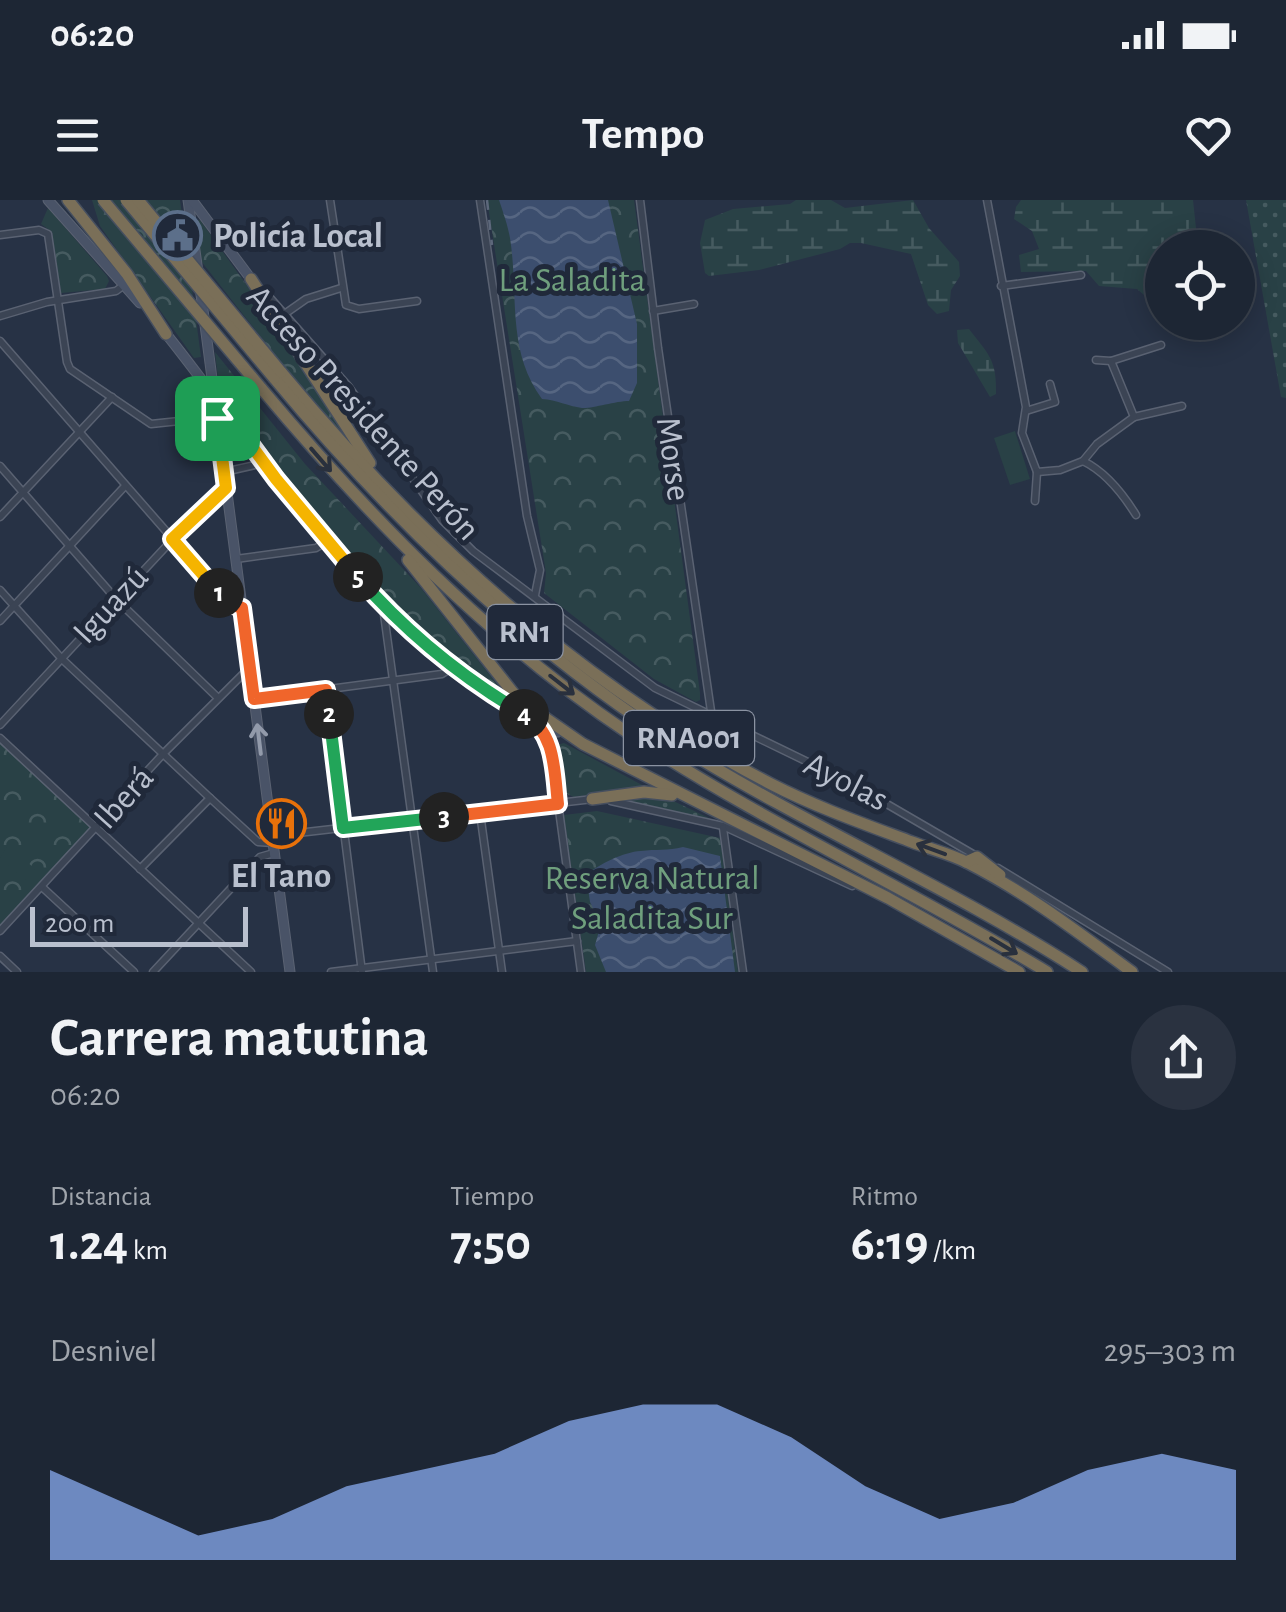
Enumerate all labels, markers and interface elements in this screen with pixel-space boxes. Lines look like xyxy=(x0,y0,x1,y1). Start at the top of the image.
text: 06:20 xyxy=(50,16,135,54)
icon: menu xyxy=(50,108,105,163)
icon: heart xyxy=(1181,108,1236,163)
text: Tempo xyxy=(582,112,704,157)
public building icon: Policía Local xyxy=(152,210,204,262)
place label: Policía Local xyxy=(213,219,383,254)
map controls xyxy=(1145,230,1255,340)
button: locate xyxy=(1145,230,1255,340)
park label: La Saladita xyxy=(498,263,646,298)
street label: Acceso Presidente Perón xyxy=(240,279,486,547)
pin xyxy=(175,376,260,461)
icon: arrive xyxy=(190,391,245,446)
street label: Morse xyxy=(650,415,696,503)
one-way arrow xyxy=(310,446,332,472)
pin: 5 xyxy=(333,552,383,602)
street label: Iguazú xyxy=(67,559,155,651)
text: 5 xyxy=(352,563,364,591)
pin: 1 xyxy=(194,568,244,618)
text: 1 xyxy=(214,579,224,607)
road number: RN1 xyxy=(488,605,562,659)
one-way arrow xyxy=(549,674,575,696)
pin: 2 xyxy=(304,689,354,739)
pin: 4 xyxy=(499,689,549,739)
text: 2 xyxy=(322,700,336,728)
text: 4 xyxy=(517,700,531,728)
road number: RNA001 xyxy=(624,711,754,765)
one-way arrow xyxy=(249,724,268,756)
street label: Ayolas xyxy=(798,746,894,818)
street label: Iberá xyxy=(87,760,161,836)
pin: 3 xyxy=(419,792,469,842)
restaurant icon: El Tano xyxy=(255,798,307,850)
text: 3 xyxy=(438,803,450,831)
one-way arrow xyxy=(917,839,948,857)
place label: El Tano xyxy=(231,859,331,894)
park label: Reserva Natural Saladita Sur xyxy=(544,861,760,936)
scale bar xyxy=(30,902,248,946)
text: 200 m xyxy=(45,910,114,938)
one-way arrow xyxy=(989,936,1018,956)
button: share xyxy=(1131,1005,1236,1110)
text: Carrera matutina xyxy=(50,1011,429,1066)
text: 06:20 xyxy=(50,1079,121,1111)
text: Distancia xyxy=(50,1183,152,1211)
text: Tiempo xyxy=(450,1183,534,1211)
text: Ritmo xyxy=(851,1183,918,1211)
text: 1.24 xyxy=(50,1219,128,1269)
text: 7:50 xyxy=(450,1219,531,1269)
text: 6:19 xyxy=(851,1219,928,1269)
text: km xyxy=(128,1237,168,1265)
text: /km xyxy=(928,1237,976,1265)
text: Desnivel xyxy=(50,1335,157,1367)
text: 295–303 m xyxy=(1104,1335,1236,1367)

